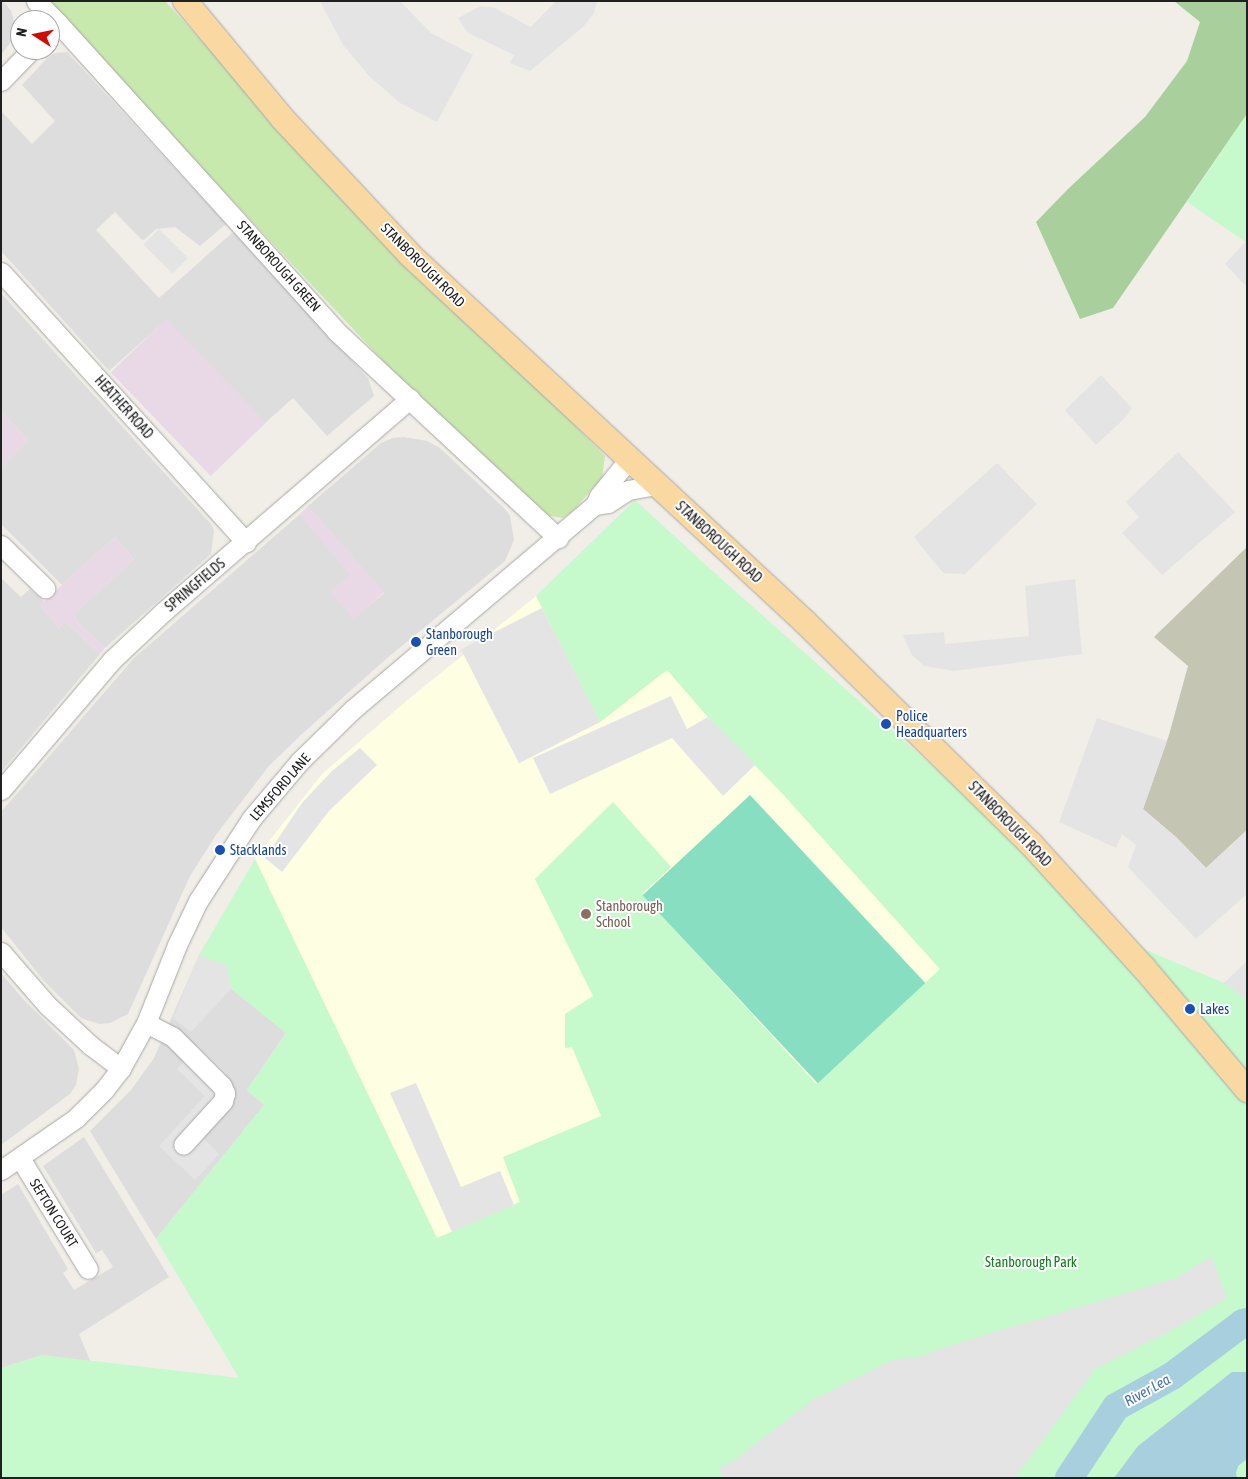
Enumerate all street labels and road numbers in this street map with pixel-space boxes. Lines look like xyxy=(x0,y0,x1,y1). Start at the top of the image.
street label: STANBOROUGH GREEN xyxy=(234,217,324,315)
street label: STANBOROUGH ROAD xyxy=(377,219,469,311)
street label: HEATHER ROAD xyxy=(91,372,157,442)
street label: STANBOROUGH ROAD xyxy=(672,498,766,586)
street label: SPRINGFIELDS xyxy=(162,555,228,615)
street label: LEMSFORD LANE xyxy=(246,750,314,824)
street label: STANBOROUGH ROAD xyxy=(965,778,1055,870)
street label: SEFTON COURT xyxy=(26,1176,82,1250)

